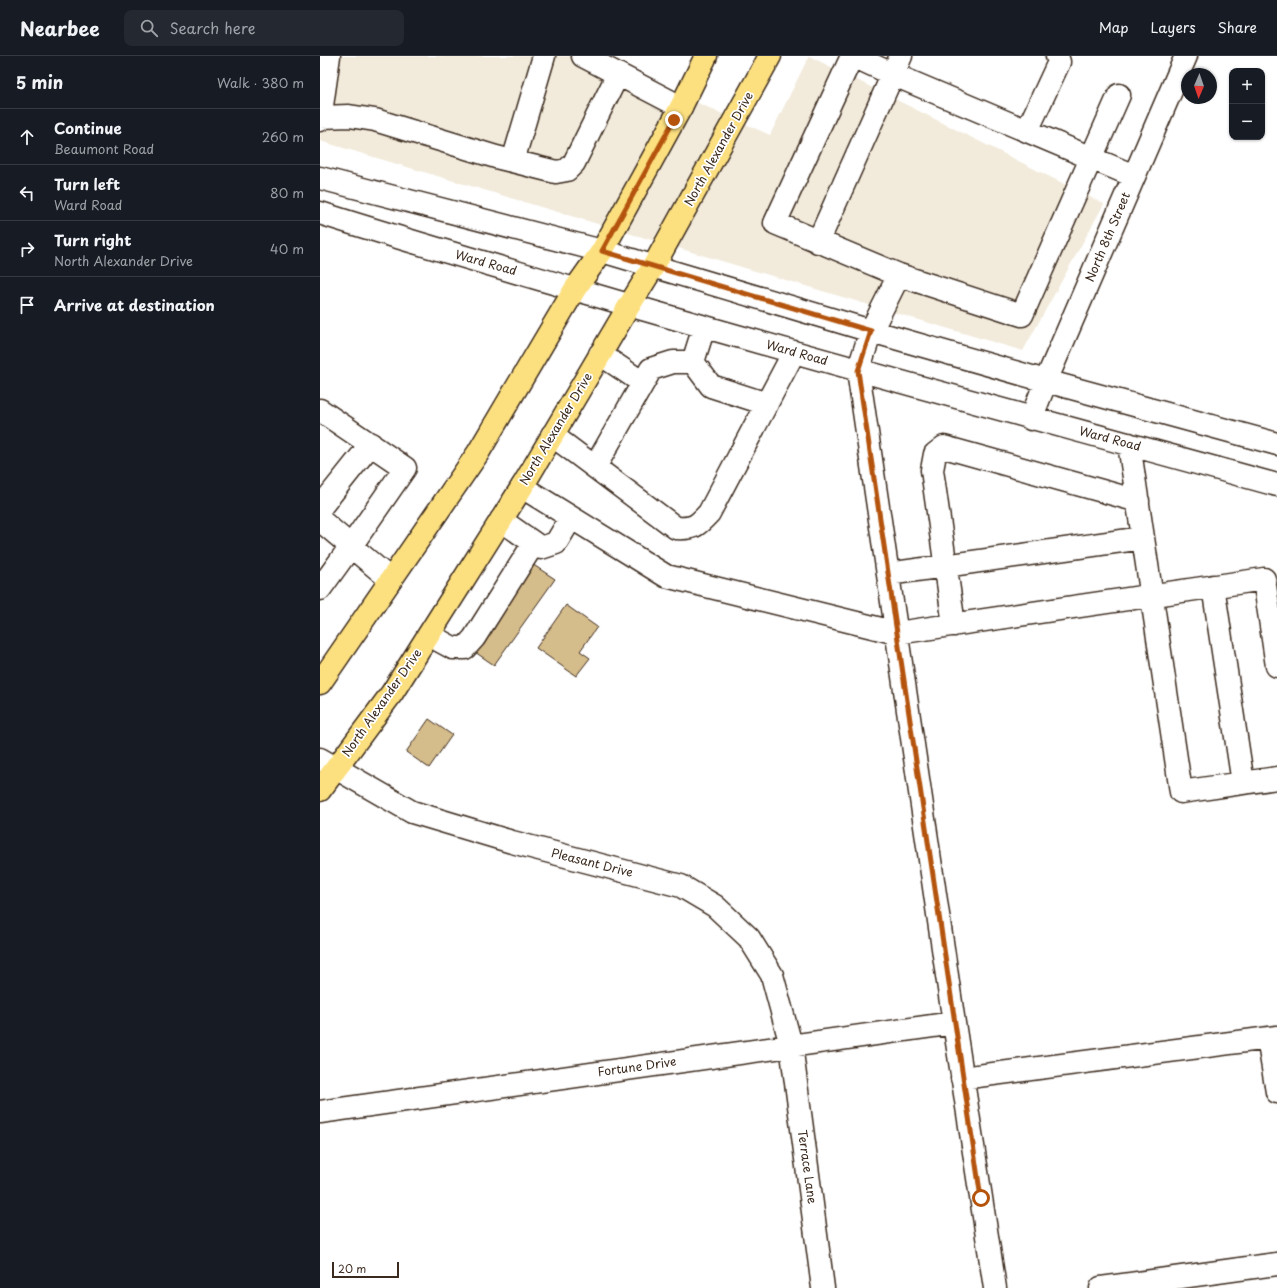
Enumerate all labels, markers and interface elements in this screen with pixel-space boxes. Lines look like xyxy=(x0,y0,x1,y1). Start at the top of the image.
search box xyxy=(124,10,404,46)
text: Nearbee xyxy=(20,14,100,42)
text: Search here xyxy=(170,16,255,39)
icon: search xyxy=(138,17,160,39)
text: Map xyxy=(1099,17,1129,38)
text: Layers xyxy=(1151,17,1196,38)
text: Share xyxy=(1218,17,1257,38)
north arrow xyxy=(1181,68,1217,104)
map controls xyxy=(1229,68,1265,140)
button: + xyxy=(1229,68,1265,104)
text: 5 min xyxy=(16,69,63,95)
text: Walk · 380 m xyxy=(217,73,304,92)
street label: North Alexander Drive xyxy=(679,88,757,209)
button: − xyxy=(1229,104,1265,140)
route end xyxy=(665,111,683,129)
text: Continue xyxy=(54,116,122,139)
icon: ahead xyxy=(16,126,38,148)
text: 260 m xyxy=(262,127,304,146)
text: Beaumont Road xyxy=(54,139,154,158)
text: Turn left xyxy=(54,172,120,195)
icon: left xyxy=(16,182,38,204)
text: 80 m xyxy=(270,183,304,202)
street label: North 8th Street xyxy=(1080,189,1134,284)
text: Ward Road xyxy=(54,195,122,214)
text: Turn right xyxy=(54,228,131,251)
icon: right xyxy=(16,238,38,260)
text: 40 m xyxy=(270,239,304,258)
street label: Ward Road xyxy=(453,245,519,279)
text: North Alexander Drive xyxy=(54,251,193,270)
text: Arrive at destination xyxy=(54,293,215,316)
icon: arrive xyxy=(16,294,38,316)
street label: Ward Road xyxy=(764,335,830,369)
street label: North Alexander Drive xyxy=(514,369,596,488)
street label: Ward Road xyxy=(1077,421,1143,455)
street label: North Alexander Drive xyxy=(337,645,425,760)
street label: Pleasant Drive xyxy=(549,843,635,881)
street label: Fortune Drive xyxy=(596,1052,677,1080)
street label: Terrace Lane xyxy=(794,1129,822,1205)
route start xyxy=(972,1189,990,1207)
scale bar xyxy=(332,1260,399,1279)
text: 20 m xyxy=(338,1260,366,1277)

